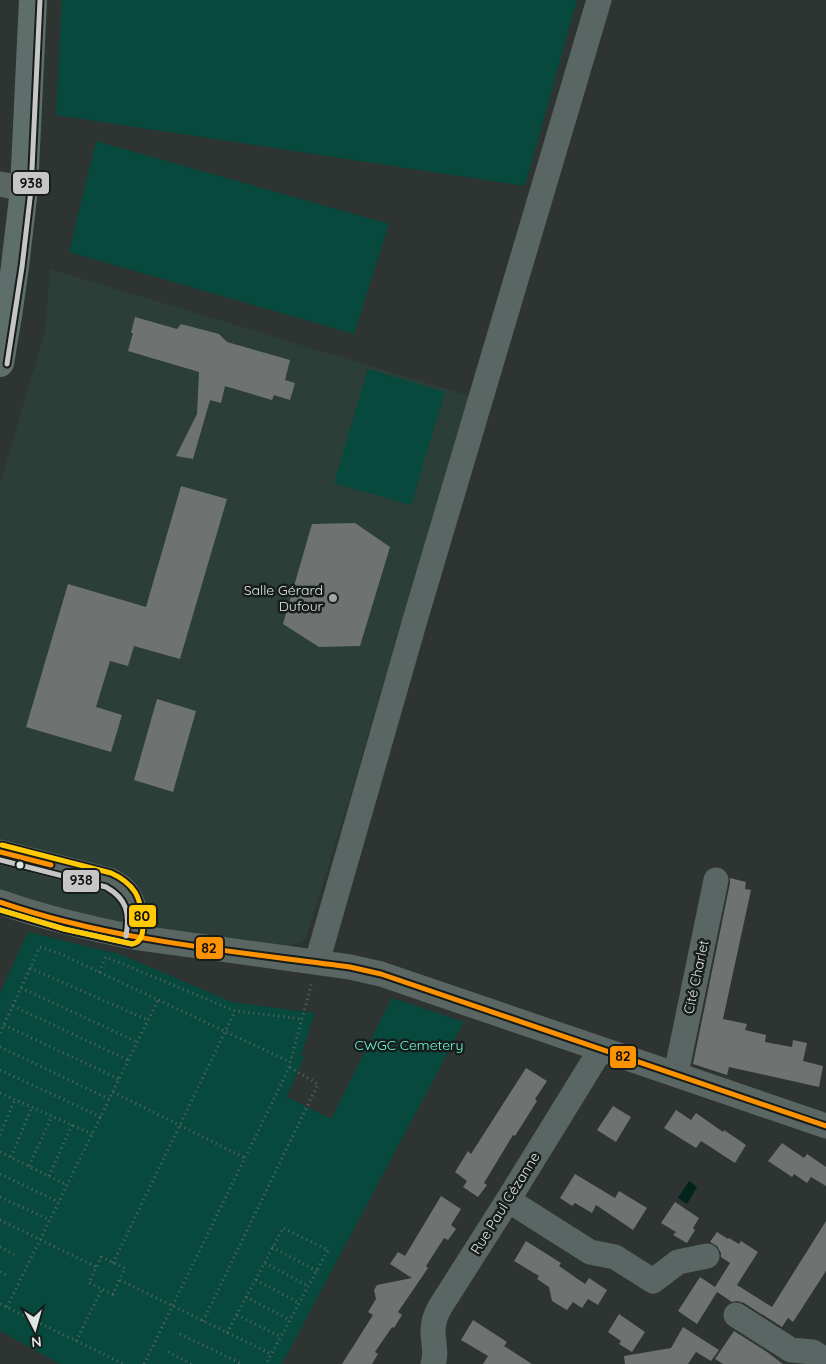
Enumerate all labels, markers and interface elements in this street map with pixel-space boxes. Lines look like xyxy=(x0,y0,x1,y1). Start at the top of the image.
line badge: 938 xyxy=(12,171,50,195)
text: 938 xyxy=(19,174,43,192)
place label: Salle Gérard Dufour xyxy=(244,581,324,615)
marker: Salle Gérard Dufour xyxy=(327,592,339,604)
unlabelled marker xyxy=(15,860,25,870)
line badge: 938 xyxy=(62,869,100,893)
text: 938 xyxy=(69,871,93,889)
line badge: 80 xyxy=(128,904,157,928)
text: 80 xyxy=(134,907,151,925)
line badge: 82 xyxy=(195,936,224,960)
street label: Cité Charlet xyxy=(679,938,713,1016)
text: 82 xyxy=(201,939,217,957)
park label: CWGC Cemetery xyxy=(355,1036,463,1054)
line badge: 82 xyxy=(609,1045,637,1069)
text: 82 xyxy=(615,1047,631,1065)
street label: Rue Paul Cézanne xyxy=(466,1149,544,1257)
north arrow xyxy=(10,1304,60,1354)
text: N xyxy=(30,1332,42,1351)

